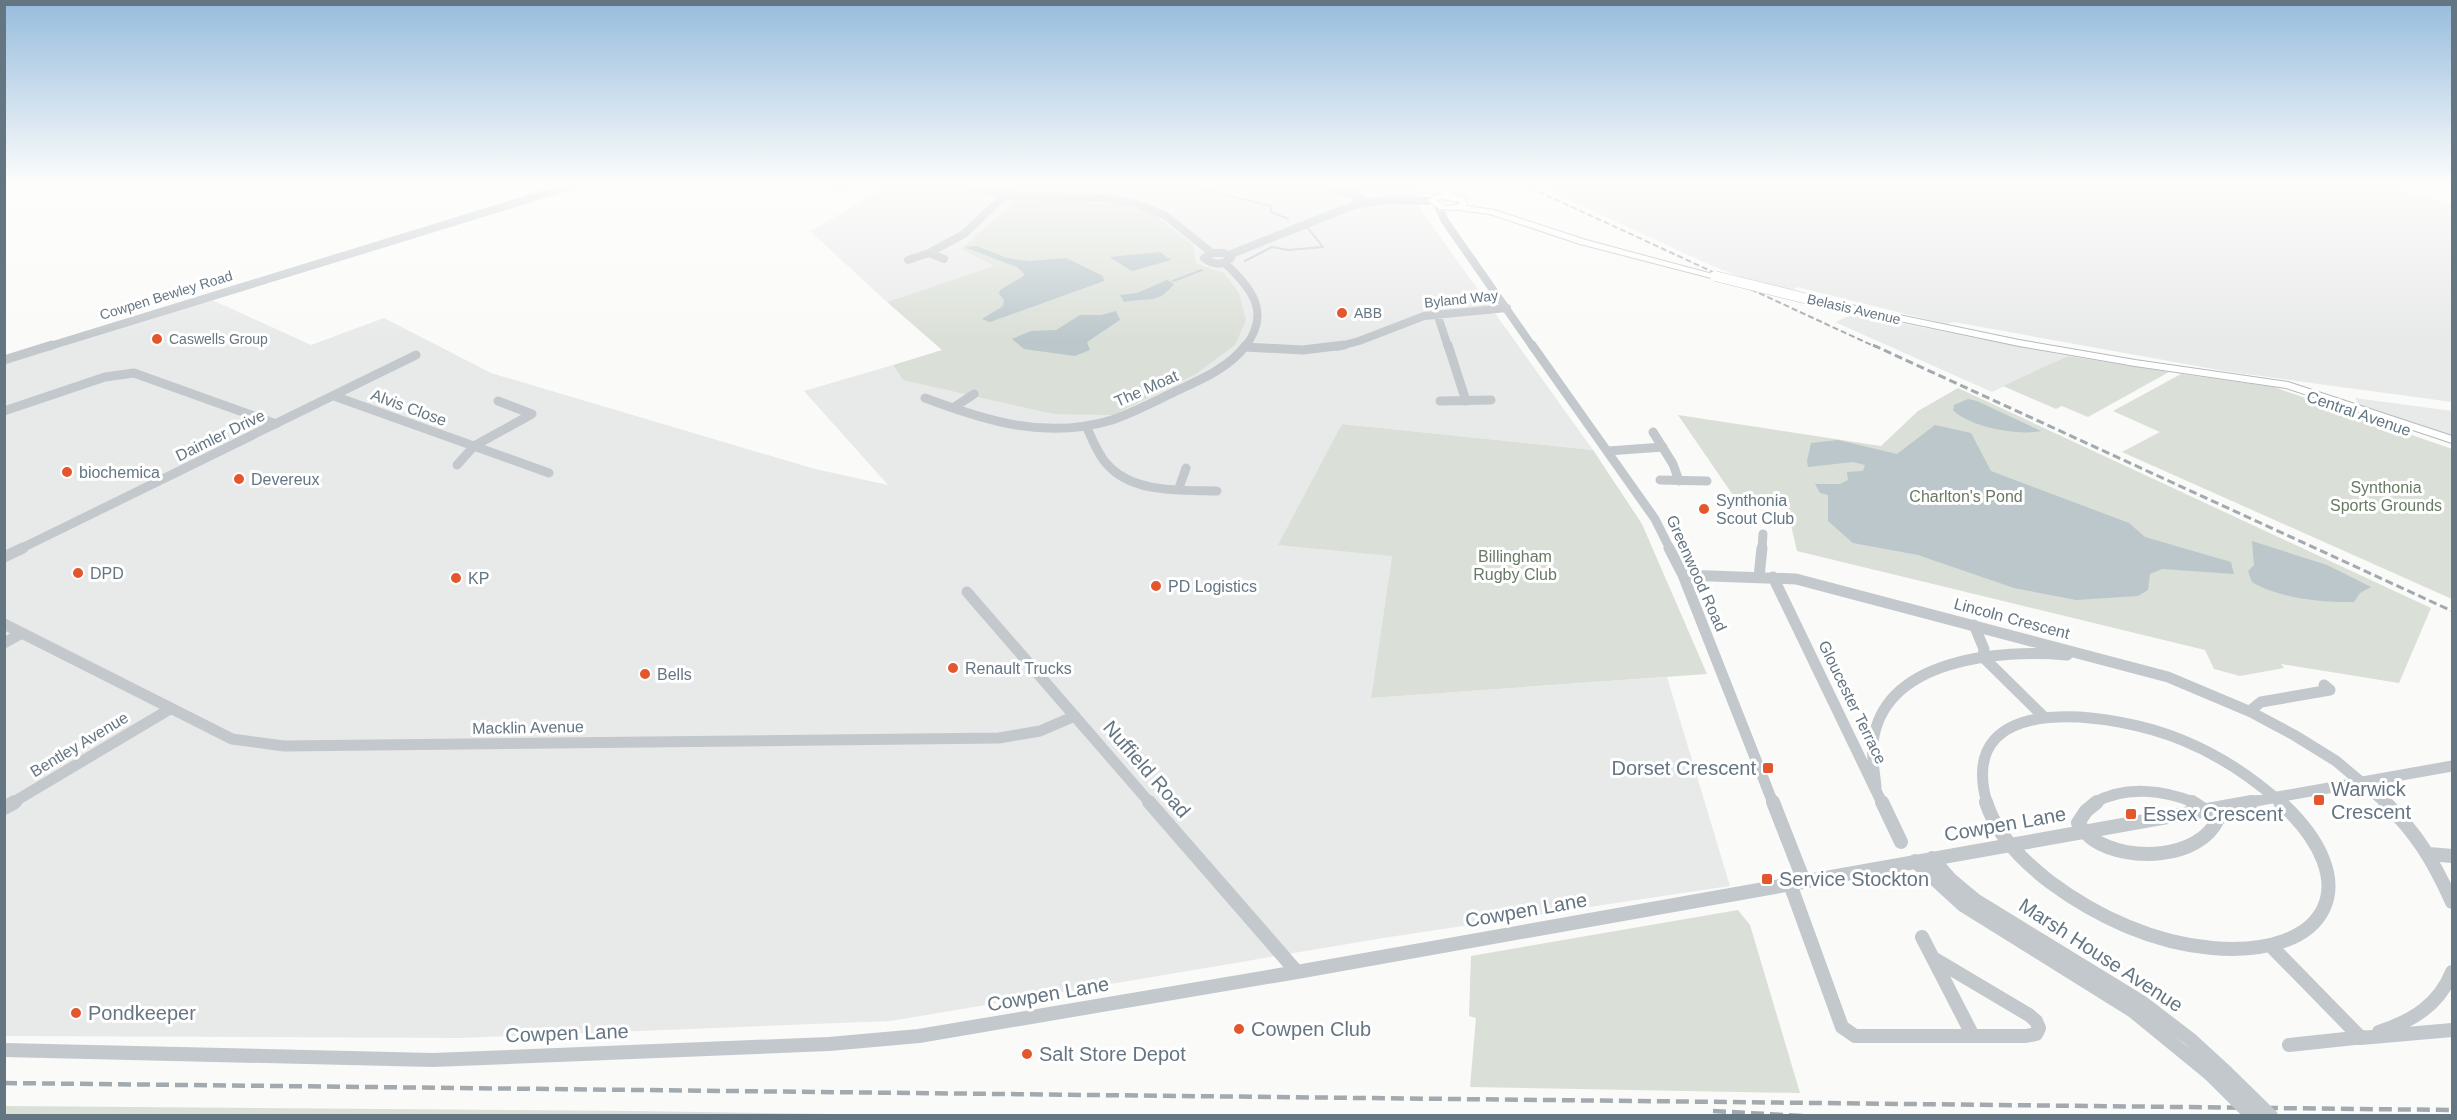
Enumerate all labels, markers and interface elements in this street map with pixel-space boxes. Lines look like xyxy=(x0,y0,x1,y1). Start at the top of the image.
street label: Cowpen Bewley Road xyxy=(98,267,234,323)
street label: Byland Way xyxy=(1423,287,1499,311)
street label: Belasis Avenue xyxy=(1806,290,1903,328)
place label: ABB xyxy=(1354,305,1382,321)
marker: ABB xyxy=(1335,306,1349,320)
place label: Caswells Group xyxy=(169,331,268,347)
marker: Caswells Group xyxy=(150,332,164,346)
street label: The Moat xyxy=(1112,367,1181,410)
street label: Alvis Close xyxy=(369,386,449,429)
street label: Central Avenue xyxy=(2304,388,2413,439)
street label: Daimler Drive xyxy=(173,407,268,464)
place label: biochemica xyxy=(79,464,160,481)
marker: biochemica xyxy=(60,465,74,479)
place label: Devereux xyxy=(251,471,319,488)
marker: Devereux xyxy=(232,472,246,486)
park label: Synthonia Sports Grounds xyxy=(2330,479,2442,514)
park label: Charlton's Pond xyxy=(1909,488,2023,505)
place label: Synthonia Scout Club xyxy=(1716,492,1794,527)
marker: Synthonia Scout Club xyxy=(1697,502,1711,516)
street label: Greenwood Road xyxy=(1663,512,1730,634)
park label: Billingham Rugby Club xyxy=(1473,548,1557,583)
place label: DPD xyxy=(90,565,124,582)
marker: DPD xyxy=(71,566,85,580)
place label: KP xyxy=(468,570,489,587)
marker: KP xyxy=(449,571,463,585)
place label: PD Logistics xyxy=(1168,578,1257,595)
marker: PD Logistics xyxy=(1149,579,1163,593)
street label: Lincoln Crescent xyxy=(1952,595,2072,642)
street label: Gloucester Terrace xyxy=(1815,638,1890,767)
place label: Renault Trucks xyxy=(965,660,1072,677)
marker: Renault Trucks xyxy=(946,661,960,675)
place label: Bells xyxy=(657,666,692,683)
marker: Bells xyxy=(638,667,652,681)
street label: Bentley Avenue xyxy=(27,709,131,780)
street label: Nuffield Road xyxy=(1099,716,1195,822)
street label: Macklin Avenue xyxy=(472,718,584,737)
place label: Dorset Crescent xyxy=(1612,757,1756,779)
marker: Dorset Crescent xyxy=(1761,761,1775,775)
place label: Warwick Crescent xyxy=(2331,778,2411,823)
marker: Warwick Crescent xyxy=(2312,793,2326,807)
street label: Cowpen Lane xyxy=(1942,802,2068,846)
place label: Essex Crescent xyxy=(2143,803,2283,825)
marker: Essex Crescent xyxy=(2124,807,2138,821)
place label: Service Stockton xyxy=(1779,868,1929,890)
marker: Service Stockton xyxy=(1760,872,1774,886)
street label: Cowpen Lane xyxy=(1463,888,1589,932)
street label: Marsh House Avenue xyxy=(2015,894,2187,1016)
street label: Cowpen Lane xyxy=(985,972,1111,1016)
place label: Pondkeeper xyxy=(88,1002,196,1024)
marker: Pondkeeper xyxy=(69,1006,83,1020)
place label: Cowpen Club xyxy=(1251,1018,1371,1040)
street label: Cowpen Lane xyxy=(505,1020,629,1046)
marker: Cowpen Club xyxy=(1232,1022,1246,1036)
place label: Salt Store Depot xyxy=(1039,1043,1186,1065)
marker: Salt Store Depot xyxy=(1020,1047,1034,1061)

